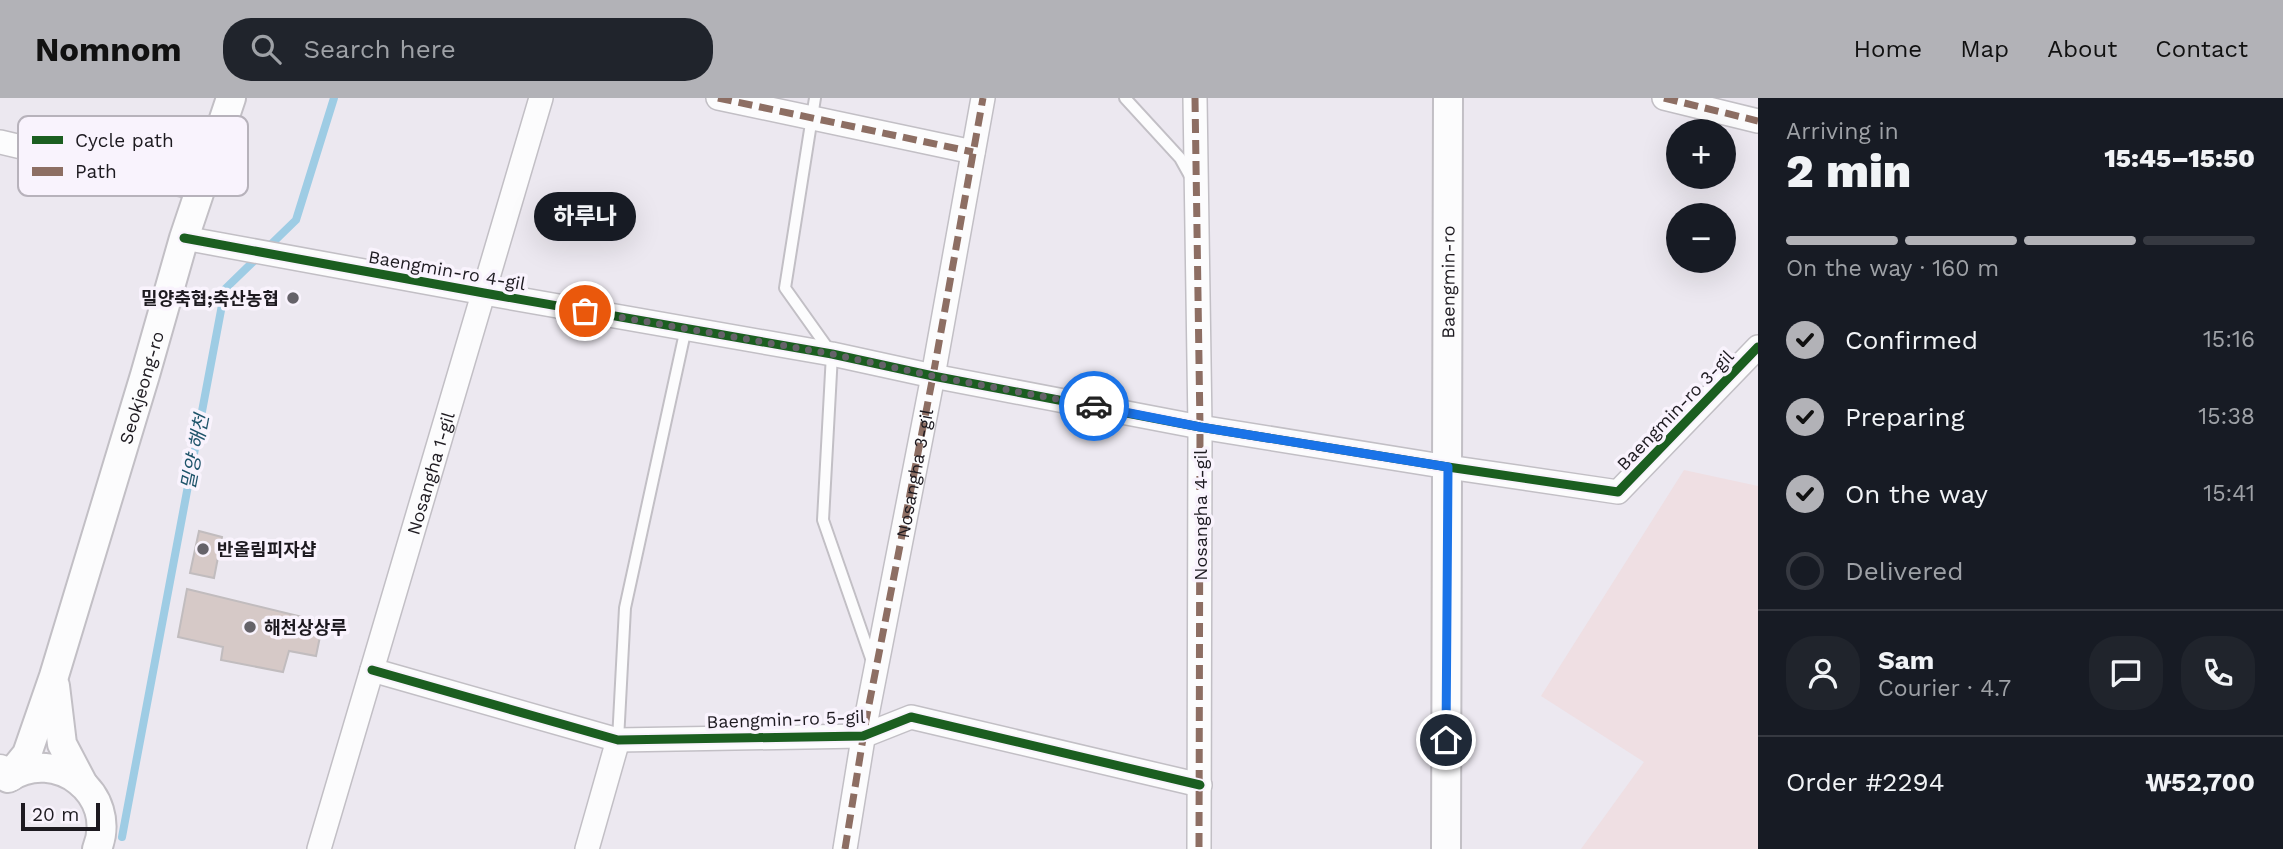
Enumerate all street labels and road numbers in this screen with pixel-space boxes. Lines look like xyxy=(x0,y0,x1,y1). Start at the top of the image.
street label: Baengmin-ro xyxy=(1437,225,1458,339)
street label: Baengmin-ro 4-gil xyxy=(367,246,528,294)
street label: Seokjeong-ro xyxy=(114,328,168,446)
street label: Baengmin-ro 3-gil xyxy=(1612,345,1738,474)
street label: Nosangha 3-gil xyxy=(891,407,937,540)
street label: Nosangha 1-gil xyxy=(402,409,458,537)
street label: Nosangha 4-gil xyxy=(1190,449,1211,581)
street label: Baengmin-ro 5-gil xyxy=(706,706,866,732)

